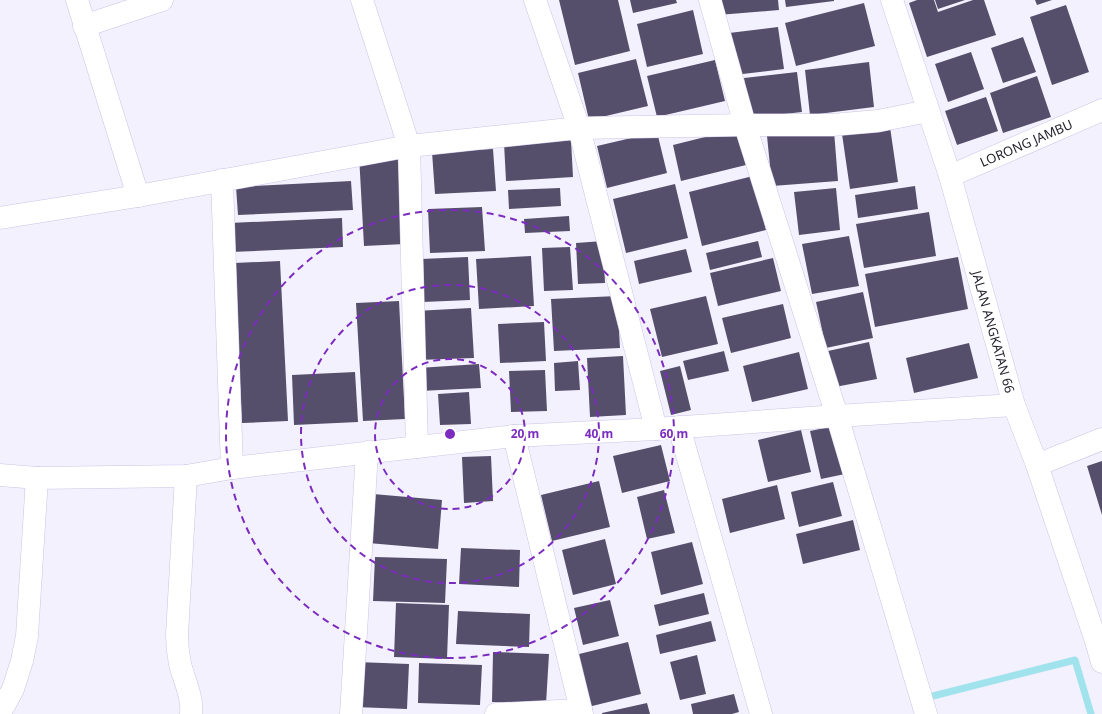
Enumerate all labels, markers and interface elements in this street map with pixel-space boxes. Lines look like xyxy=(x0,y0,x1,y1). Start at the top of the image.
street label: LORONG JAMBU xyxy=(977,115,1075,171)
street label: JALAN ANGKATAN 66 xyxy=(967,267,1019,395)
text: 20 m xyxy=(511,425,539,442)
text: 40 m xyxy=(585,425,613,442)
text: 60 m xyxy=(660,425,688,442)
centre of rings xyxy=(443,427,457,441)

